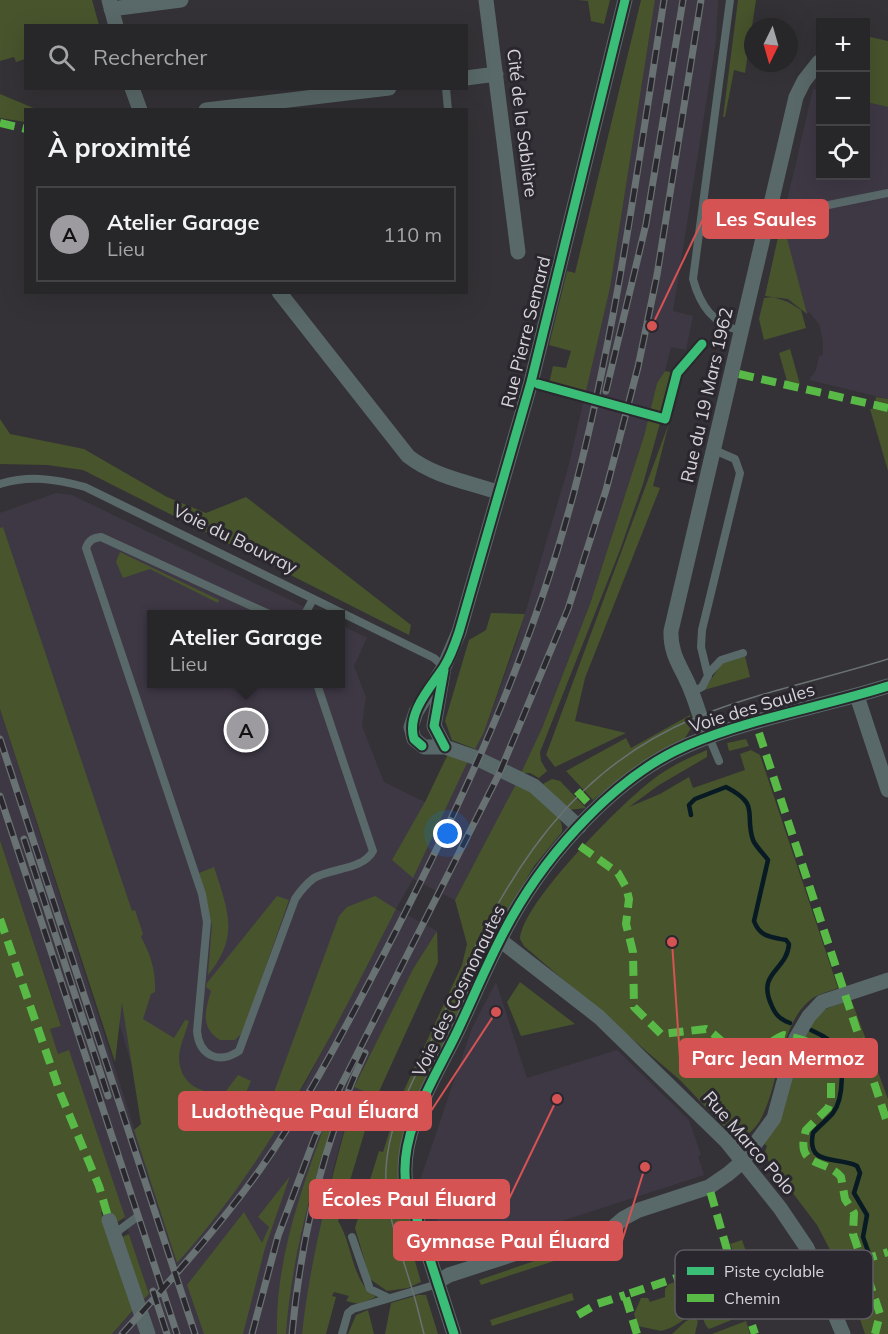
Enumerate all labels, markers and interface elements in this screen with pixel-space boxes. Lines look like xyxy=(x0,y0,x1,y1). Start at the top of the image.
north arrow xyxy=(744,18,798,72)
map controls xyxy=(816,18,870,180)
button: + xyxy=(816,18,870,72)
search box xyxy=(24,24,468,90)
icon: search xyxy=(45,41,78,74)
text: Rechercher xyxy=(93,43,207,71)
street label: Cité de la Sablière xyxy=(502,47,543,199)
button: − xyxy=(816,72,870,126)
button: locate xyxy=(816,126,870,180)
text: À proximité xyxy=(48,131,191,164)
callout: Les Saules xyxy=(703,200,828,238)
text: Les Saules xyxy=(716,206,816,231)
text: Atelier Garage xyxy=(107,208,260,236)
text: A xyxy=(62,222,77,247)
text: 110 m xyxy=(383,222,442,247)
text: Lieu xyxy=(107,236,145,261)
street label: Rue Pierre Semard xyxy=(496,254,555,410)
street label: Rue du 19 Mars 1962 xyxy=(675,305,738,485)
street label: Voie du Bouvray xyxy=(169,498,302,579)
popup xyxy=(147,610,345,688)
text: Atelier Garage xyxy=(170,623,322,651)
text: Lieu xyxy=(170,651,208,676)
street label: Voie des Saules xyxy=(686,677,818,738)
pin: A xyxy=(226,708,266,752)
your location xyxy=(433,819,462,848)
street label: Voie des Cosmonautes xyxy=(407,901,510,1080)
callout: Parc Jean Mermoz xyxy=(680,1039,877,1077)
text: Parc Jean Mermoz xyxy=(691,1045,865,1070)
street label: Rue Marco Polo xyxy=(698,1086,801,1199)
callout: Ludothèque Paul Éluard xyxy=(179,1092,431,1130)
text: Ludothèque Paul Éluard xyxy=(191,1098,419,1123)
callout: Écoles Paul Éluard xyxy=(310,1180,509,1218)
text: Écoles Paul Éluard xyxy=(322,1186,496,1211)
callout: Gymnase Paul Éluard xyxy=(394,1222,622,1260)
text: Gymnase Paul Éluard xyxy=(406,1228,610,1253)
legend xyxy=(675,1250,873,1319)
text: Piste cyclable xyxy=(724,1261,824,1281)
text: Chemin xyxy=(724,1288,780,1308)

